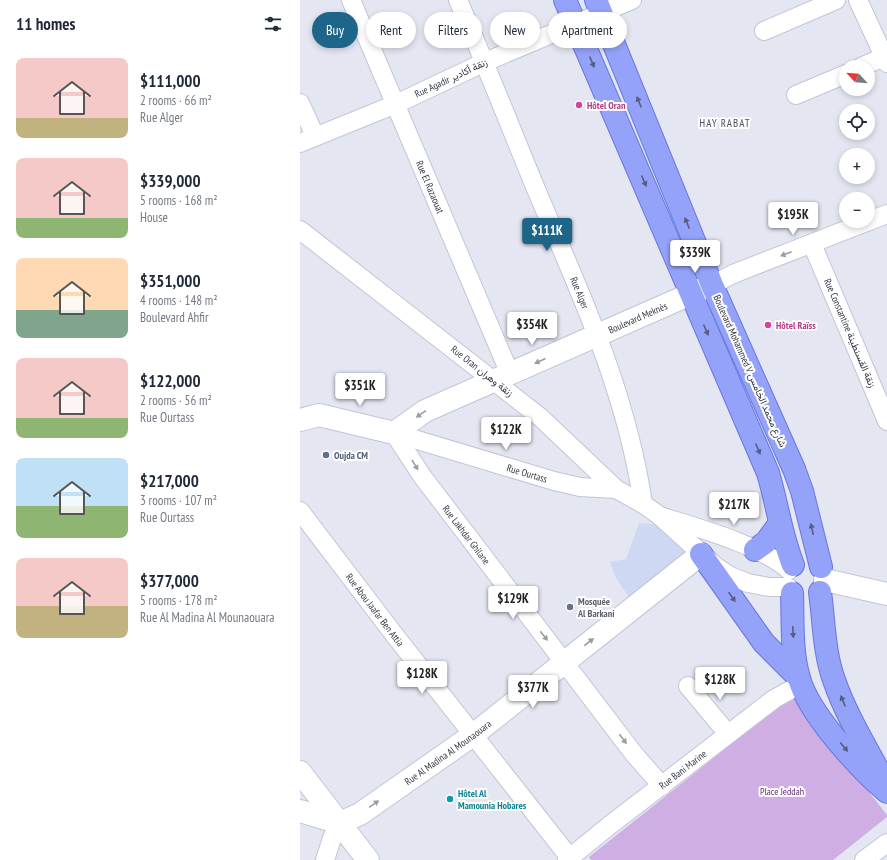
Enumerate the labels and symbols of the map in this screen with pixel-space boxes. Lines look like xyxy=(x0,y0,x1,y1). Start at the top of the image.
street label: Rue Agadir زنقة أكادير xyxy=(413,55,489,101)
one-way arrow xyxy=(589,56,595,67)
north arrow xyxy=(839,60,875,96)
one-way arrow xyxy=(635,96,641,108)
place label: Hôtel Oran xyxy=(587,99,626,112)
marker: Hôtel Oran xyxy=(574,100,584,110)
district label: HAY RABAT xyxy=(699,116,751,130)
street label: Rue El Razaouat xyxy=(413,158,447,215)
one-way arrow xyxy=(641,175,647,187)
pin: $195K xyxy=(765,202,821,236)
one-way arrow xyxy=(683,217,689,229)
pin: $111K xyxy=(519,218,575,252)
pin: $339K xyxy=(667,240,723,274)
one-way arrow xyxy=(779,252,791,258)
street label: Rue Alger xyxy=(568,275,592,311)
street label: Rue Constantine زنقة القسنطينة xyxy=(821,276,879,390)
street label: Boulevard Mohammed V شارع محمد الخامس xyxy=(710,293,790,449)
street label: Boulevard Meknès xyxy=(606,299,670,336)
pin: $354K xyxy=(504,312,560,346)
place label: Hôtel Raïss xyxy=(776,319,816,332)
marker: Hôtel Raïss xyxy=(763,320,773,330)
one-way arrow xyxy=(703,324,709,335)
street label: Rue Oran زنقة وهران xyxy=(448,343,516,399)
one-way arrow xyxy=(534,358,545,364)
pin: $351K xyxy=(332,373,388,407)
one-way arrow xyxy=(416,410,426,418)
pin: $122K xyxy=(478,417,534,451)
one-way arrow xyxy=(755,444,761,455)
place label: Oujda CM xyxy=(334,449,368,462)
marker: Oujda CM xyxy=(321,450,331,460)
one-way arrow xyxy=(412,459,419,471)
street label: Rue Ourtass xyxy=(505,461,550,485)
pin: $217K xyxy=(706,492,762,526)
street label: Rue Lakhdar Ghilane xyxy=(440,502,493,567)
one-way arrow xyxy=(808,523,814,535)
street label: Rue Abou Jaafar Ben Attia xyxy=(343,571,407,649)
pin: $129K xyxy=(485,586,541,620)
one-way arrow xyxy=(728,592,736,602)
place label: Mosquée Al Barkani xyxy=(577,595,614,620)
marker: Mosquée Al Barkani xyxy=(565,602,575,612)
one-way arrow xyxy=(790,626,797,638)
one-way arrow xyxy=(540,631,548,642)
one-way arrow xyxy=(584,638,595,646)
pin: $128K xyxy=(394,661,450,695)
pin: $128K xyxy=(692,667,748,701)
pin: $377K xyxy=(505,675,561,709)
one-way arrow xyxy=(839,695,846,707)
street label: Rue Al Madina Al Mounaouara xyxy=(402,717,494,788)
one-way arrow xyxy=(619,734,627,745)
one-way arrow xyxy=(840,742,849,753)
street label: Rue Bani Marine xyxy=(656,747,709,792)
park label: Place Jeddah xyxy=(760,785,804,798)
place label: Hôtel Al Mamounia Hobares xyxy=(458,787,527,812)
marker: Hôtel Al Mamounia Hobares xyxy=(445,794,455,804)
one-way arrow xyxy=(368,800,379,808)

